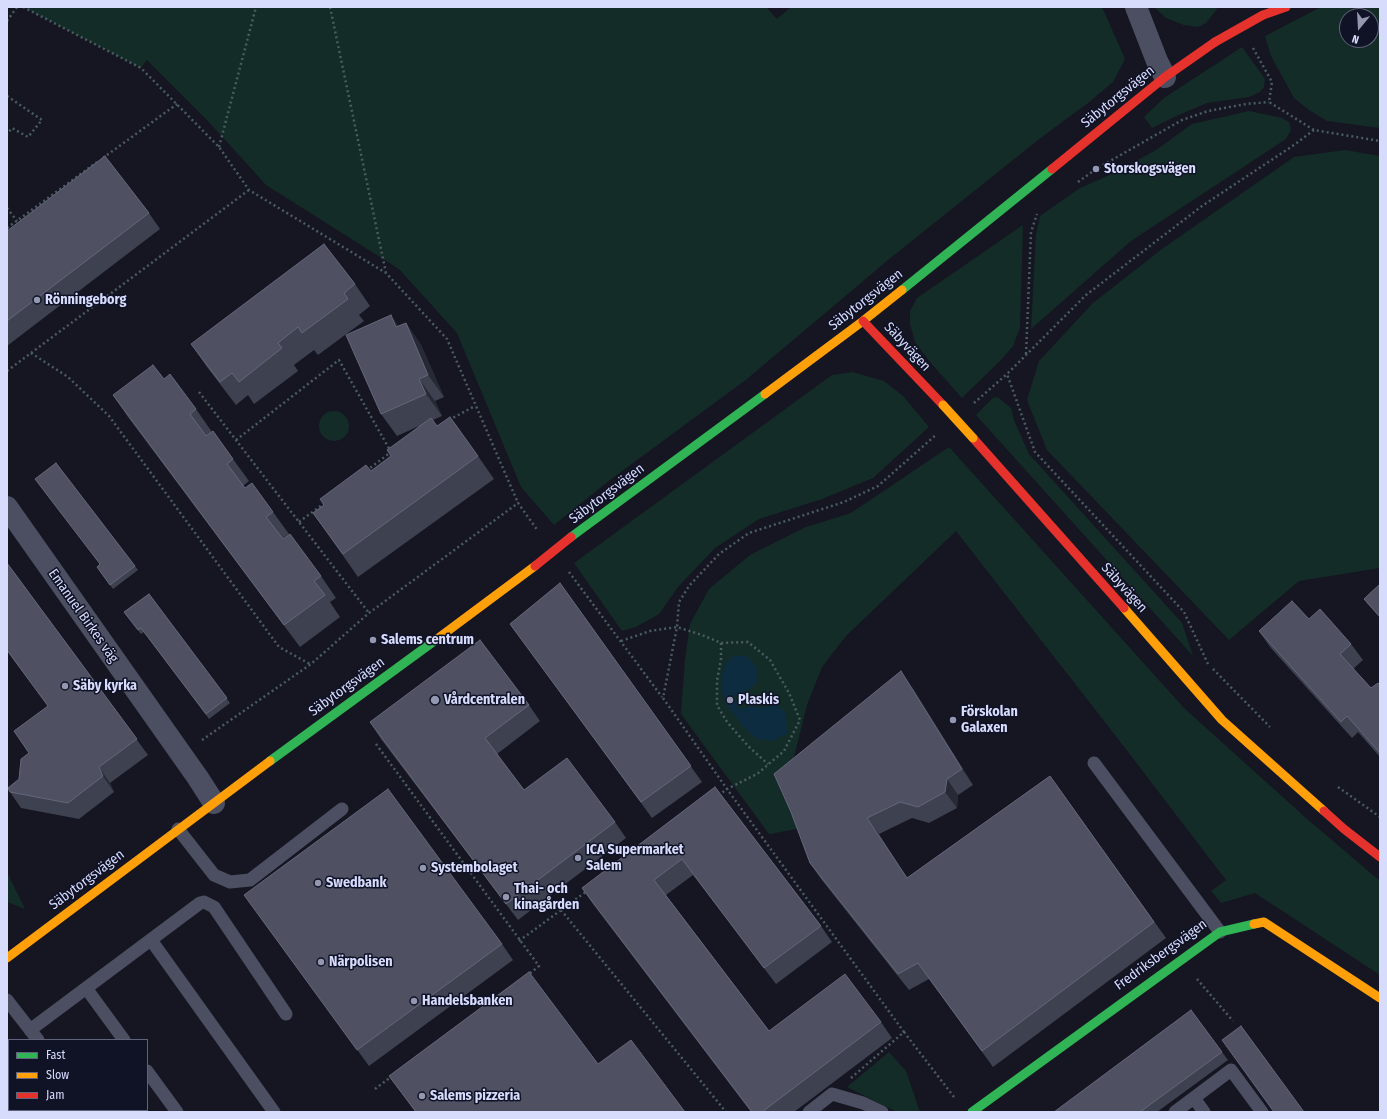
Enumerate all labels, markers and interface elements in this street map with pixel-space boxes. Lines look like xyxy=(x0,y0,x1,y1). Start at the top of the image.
north arrow xyxy=(1339,8,1379,48)
text: N xyxy=(1350,32,1361,46)
street label: Säbytorgsvägen xyxy=(1078,62,1158,132)
place label: Storskogsvägen xyxy=(1104,161,1196,177)
marker: Storskogsvägen xyxy=(1091,164,1101,174)
street label: Säbytorgsvägen xyxy=(826,266,906,334)
place label: Rönningeborg xyxy=(45,292,127,308)
marker: Rönningeborg xyxy=(32,295,42,305)
street label: Säbyvägen xyxy=(880,319,934,375)
street label: Säbytorgsvägen xyxy=(566,460,648,528)
street label: Säbyvägen xyxy=(1097,560,1151,616)
street label: Emanuel Birkes väg xyxy=(44,566,122,666)
place label: Salems centrum xyxy=(381,632,474,648)
marker: Salems centrum xyxy=(368,635,378,645)
street label: Säbytorgsvägen xyxy=(306,654,388,720)
place label: Säby kyrka xyxy=(73,678,137,694)
marker: Säby kyrka xyxy=(60,681,70,691)
place label: Vårdcentralen xyxy=(444,692,525,708)
place label: Plaskis xyxy=(738,692,779,708)
marker: Vårdcentralen xyxy=(429,694,441,706)
marker: Plaskis xyxy=(725,695,735,705)
place label: Förskolan Galaxen xyxy=(961,704,1018,736)
marker: Förskolan Galaxen xyxy=(948,715,958,725)
place label: ICA Supermarket Salem xyxy=(586,842,684,874)
street label: Säbytorgsvägen xyxy=(46,846,128,914)
marker: ICA Supermarket Salem xyxy=(573,853,583,863)
place label: Systembolaget xyxy=(431,860,518,876)
marker: Systembolaget xyxy=(418,863,428,873)
place label: Swedbank xyxy=(326,875,387,891)
marker: Swedbank xyxy=(313,878,323,888)
place label: Thai- och kinagården xyxy=(514,881,579,914)
marker: Thai- och kinagården xyxy=(501,892,511,902)
street label: Fredriksbergsvägen xyxy=(1112,916,1210,994)
place label: Närpolisen xyxy=(329,954,393,970)
marker: Närpolisen xyxy=(316,957,326,967)
place label: Handelsbanken xyxy=(422,993,513,1009)
marker: Handelsbanken xyxy=(409,996,419,1006)
legend xyxy=(8,1039,148,1111)
text: Fast xyxy=(46,1048,65,1062)
text: Slow xyxy=(46,1068,69,1082)
text: Jam xyxy=(46,1088,64,1102)
place label: Salems pizzeria xyxy=(430,1088,520,1104)
marker: Salems pizzeria xyxy=(417,1091,427,1101)

